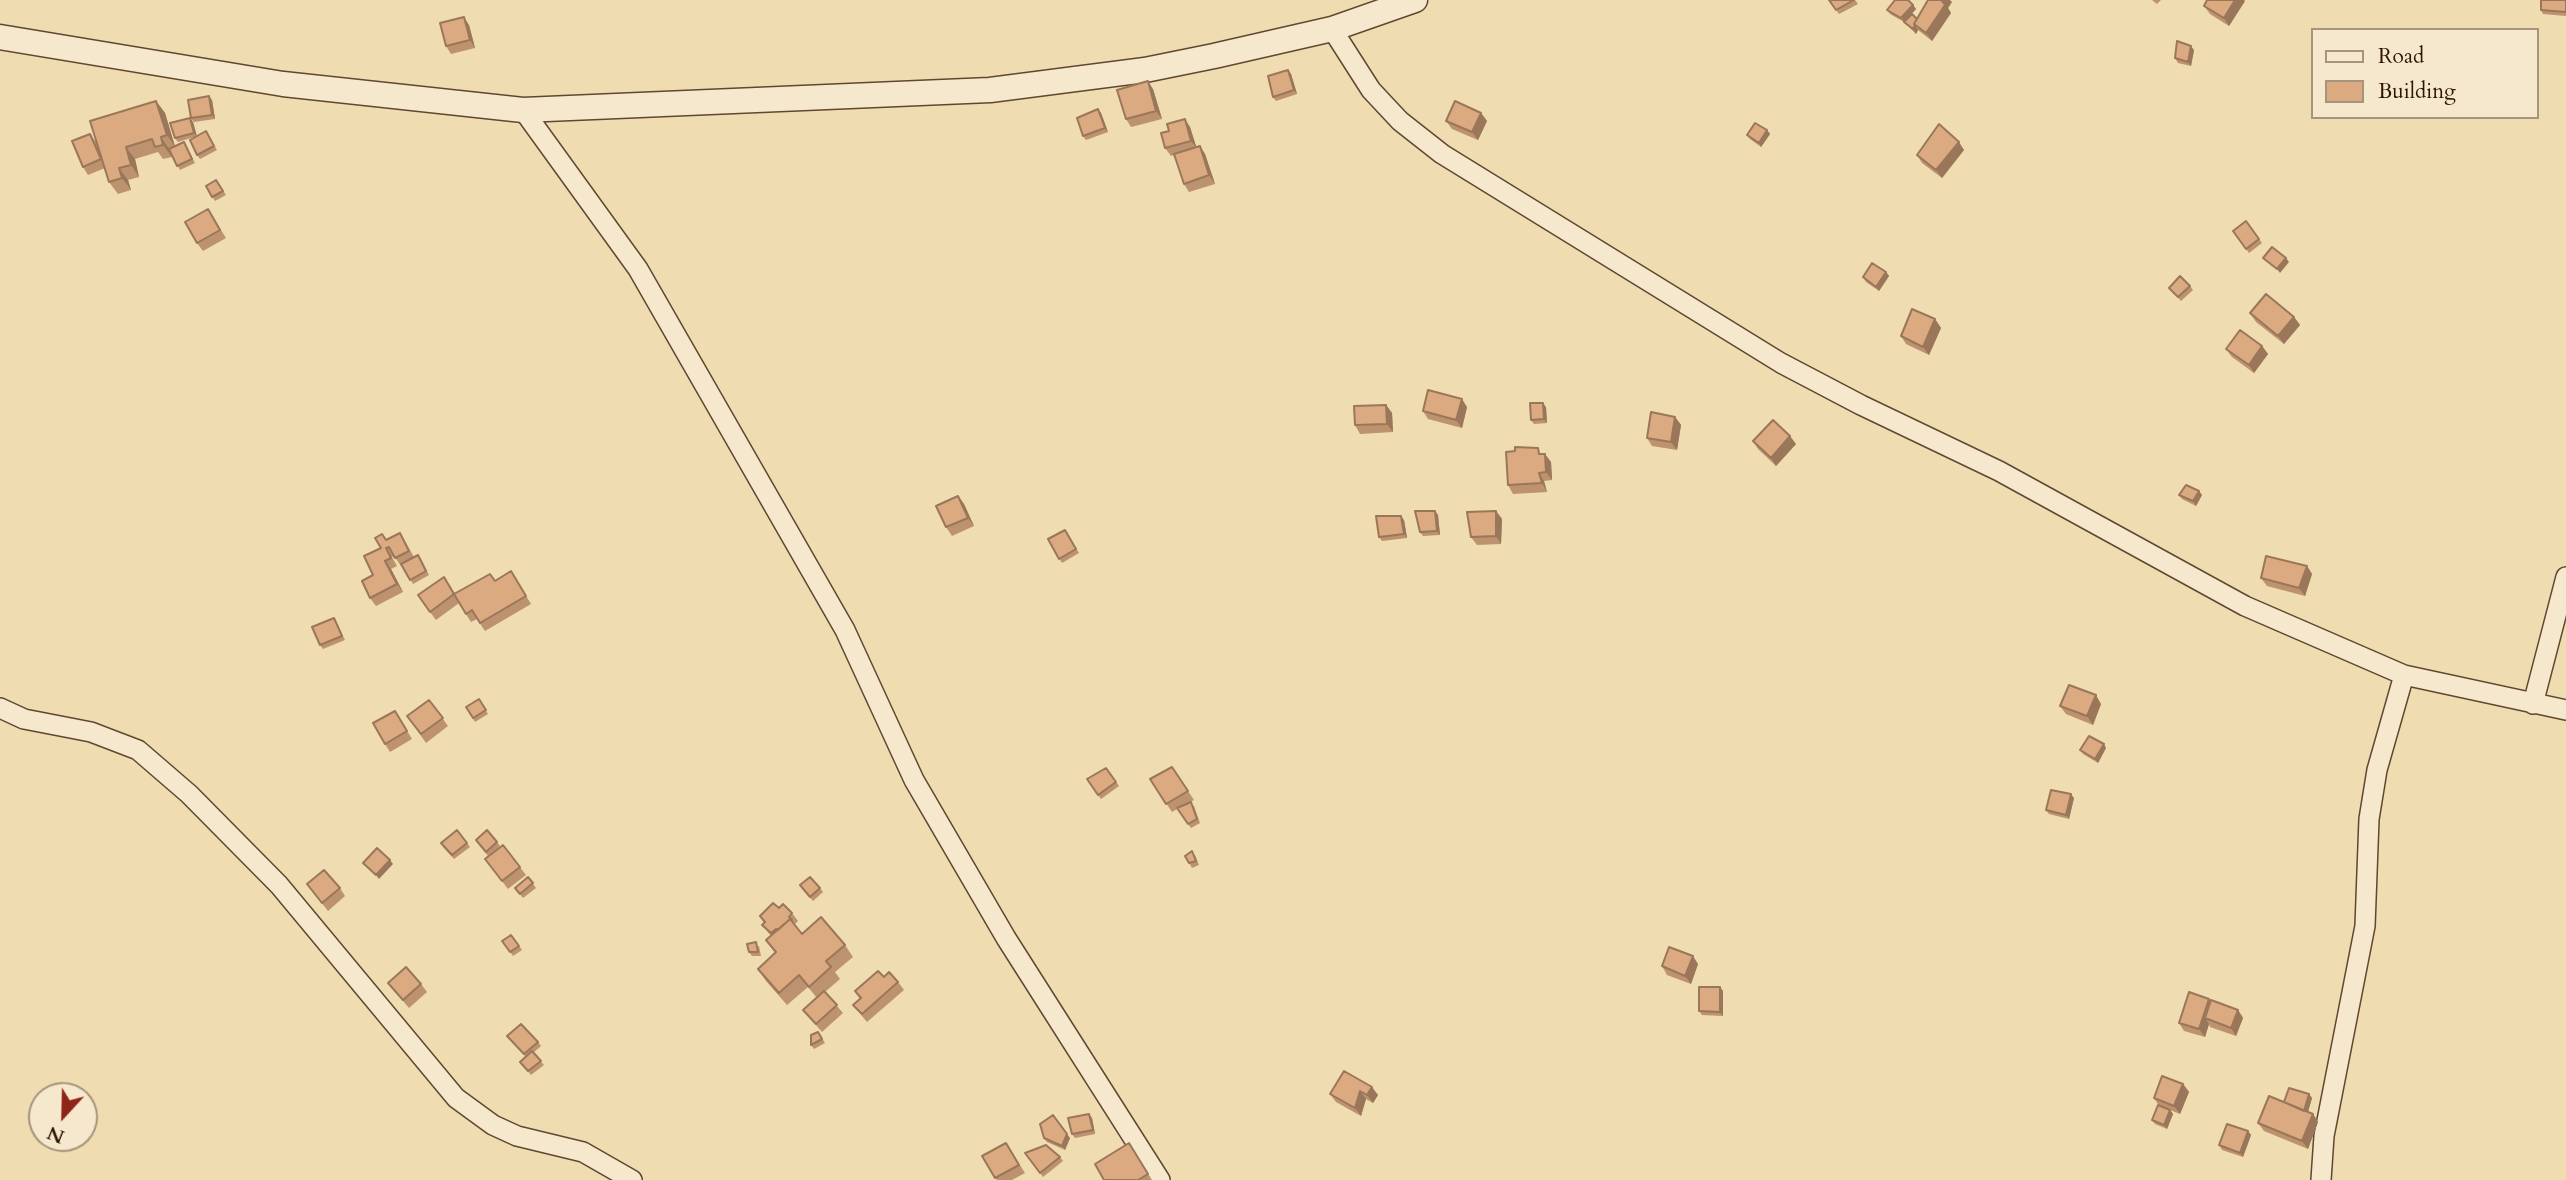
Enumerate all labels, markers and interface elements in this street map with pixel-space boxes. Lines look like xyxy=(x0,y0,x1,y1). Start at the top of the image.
legend xyxy=(2310,28,2538,119)
text: Road xyxy=(2378,42,2424,71)
text: Building xyxy=(2378,77,2456,106)
north arrow xyxy=(28,1082,98,1152)
text: N xyxy=(43,1119,68,1150)

